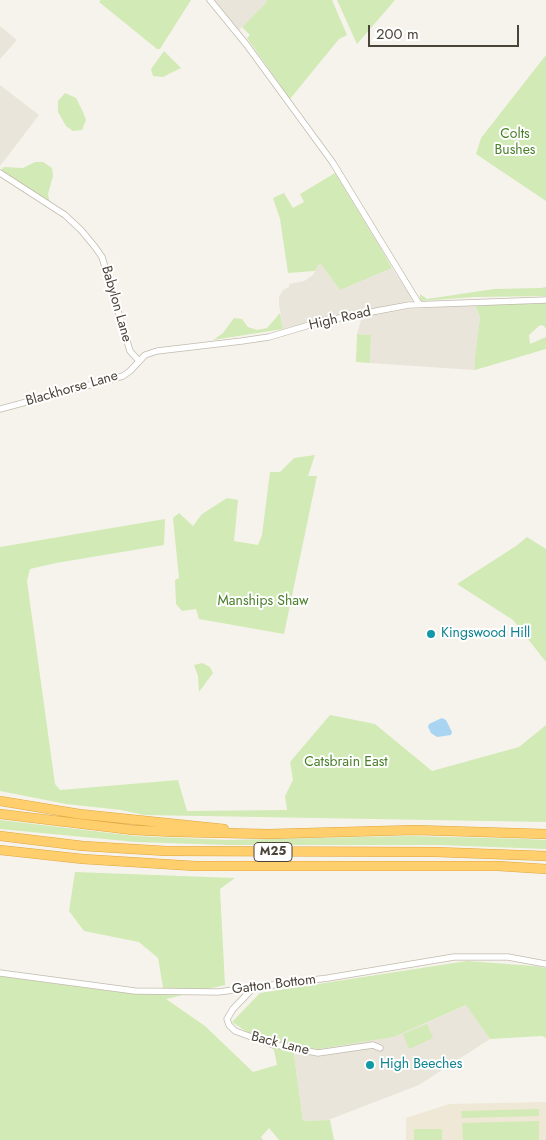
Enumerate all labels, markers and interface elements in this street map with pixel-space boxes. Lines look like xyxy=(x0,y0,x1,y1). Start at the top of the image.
scale bar xyxy=(371,15,522,47)
text: 200 m xyxy=(376,23,419,45)
park label: Colts Bushes xyxy=(494,127,536,160)
street label: Babylon Lane xyxy=(97,264,135,344)
street label: High Road xyxy=(307,304,373,334)
street label: Blackhorse Lane xyxy=(24,368,120,410)
park label: Manships Shaw xyxy=(217,594,309,610)
place label: Kingswood Hill xyxy=(441,626,530,642)
marker: Kingswood Hill xyxy=(425,628,437,640)
park label: Catsbrain East xyxy=(304,755,388,771)
road number: M25 xyxy=(254,842,292,862)
street label: Gatton Bottom xyxy=(231,972,317,998)
street label: Back Lane xyxy=(249,1029,311,1059)
place label: High Beeches xyxy=(380,1057,462,1073)
marker: High Beeches xyxy=(364,1059,376,1071)

